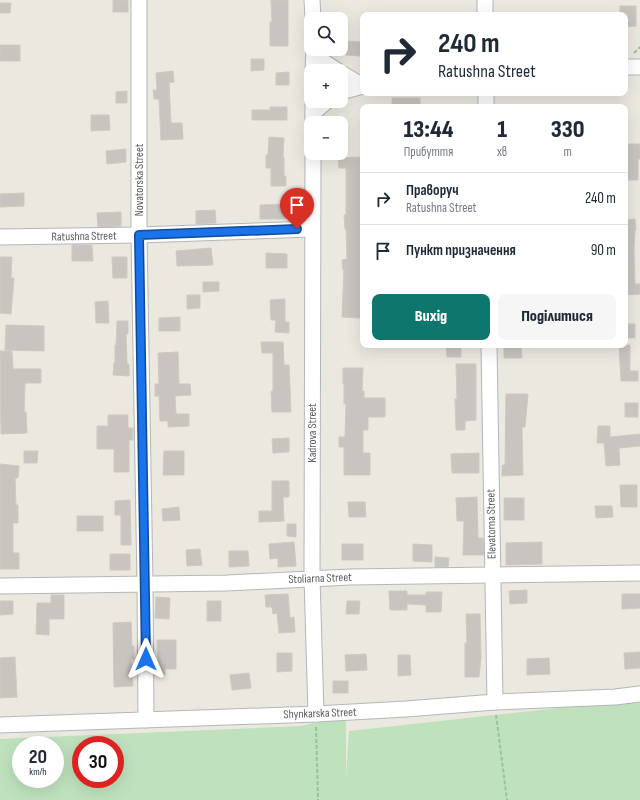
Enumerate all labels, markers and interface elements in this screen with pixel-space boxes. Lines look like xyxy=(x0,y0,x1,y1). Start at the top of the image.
map controls xyxy=(304,12,348,160)
button: search xyxy=(304,12,348,56)
text: 240 m xyxy=(438,27,499,60)
icon: right xyxy=(372,28,424,80)
text: Ratushna Street xyxy=(438,61,536,82)
button: + xyxy=(304,64,348,108)
text: 13:44 xyxy=(403,115,454,144)
text: 1 xyxy=(497,115,507,144)
text: 330 xyxy=(551,115,585,144)
button: − xyxy=(304,116,348,160)
street label: Novatorska Street xyxy=(132,143,147,216)
text: Прибуття xyxy=(404,144,453,160)
text: хв xyxy=(497,144,507,160)
text: m xyxy=(563,144,572,160)
text: Праворуч xyxy=(406,181,459,200)
pin xyxy=(280,188,314,229)
icon: right xyxy=(372,188,394,210)
text: 240 m xyxy=(585,189,616,208)
icon: arrive xyxy=(286,194,308,216)
text: Ratushna Street xyxy=(406,200,477,216)
street label: Ratushna Street xyxy=(51,228,117,245)
icon: arrive xyxy=(372,240,394,262)
text: Пункт призначення xyxy=(406,241,516,260)
text: 90 m xyxy=(591,241,616,260)
button: Вихід xyxy=(372,294,490,340)
button: Поділитися xyxy=(498,294,616,340)
street label: Kadrova Street xyxy=(305,403,320,463)
street label: Elevatorna Street xyxy=(483,489,500,559)
street label: Stoliarna Street xyxy=(288,570,352,587)
position arrow xyxy=(125,638,167,680)
street label: Shynkarska Street xyxy=(283,705,357,722)
speed limit sign: 30 xyxy=(72,736,124,788)
text: 20 xyxy=(29,745,47,769)
text: km/h xyxy=(29,766,47,778)

